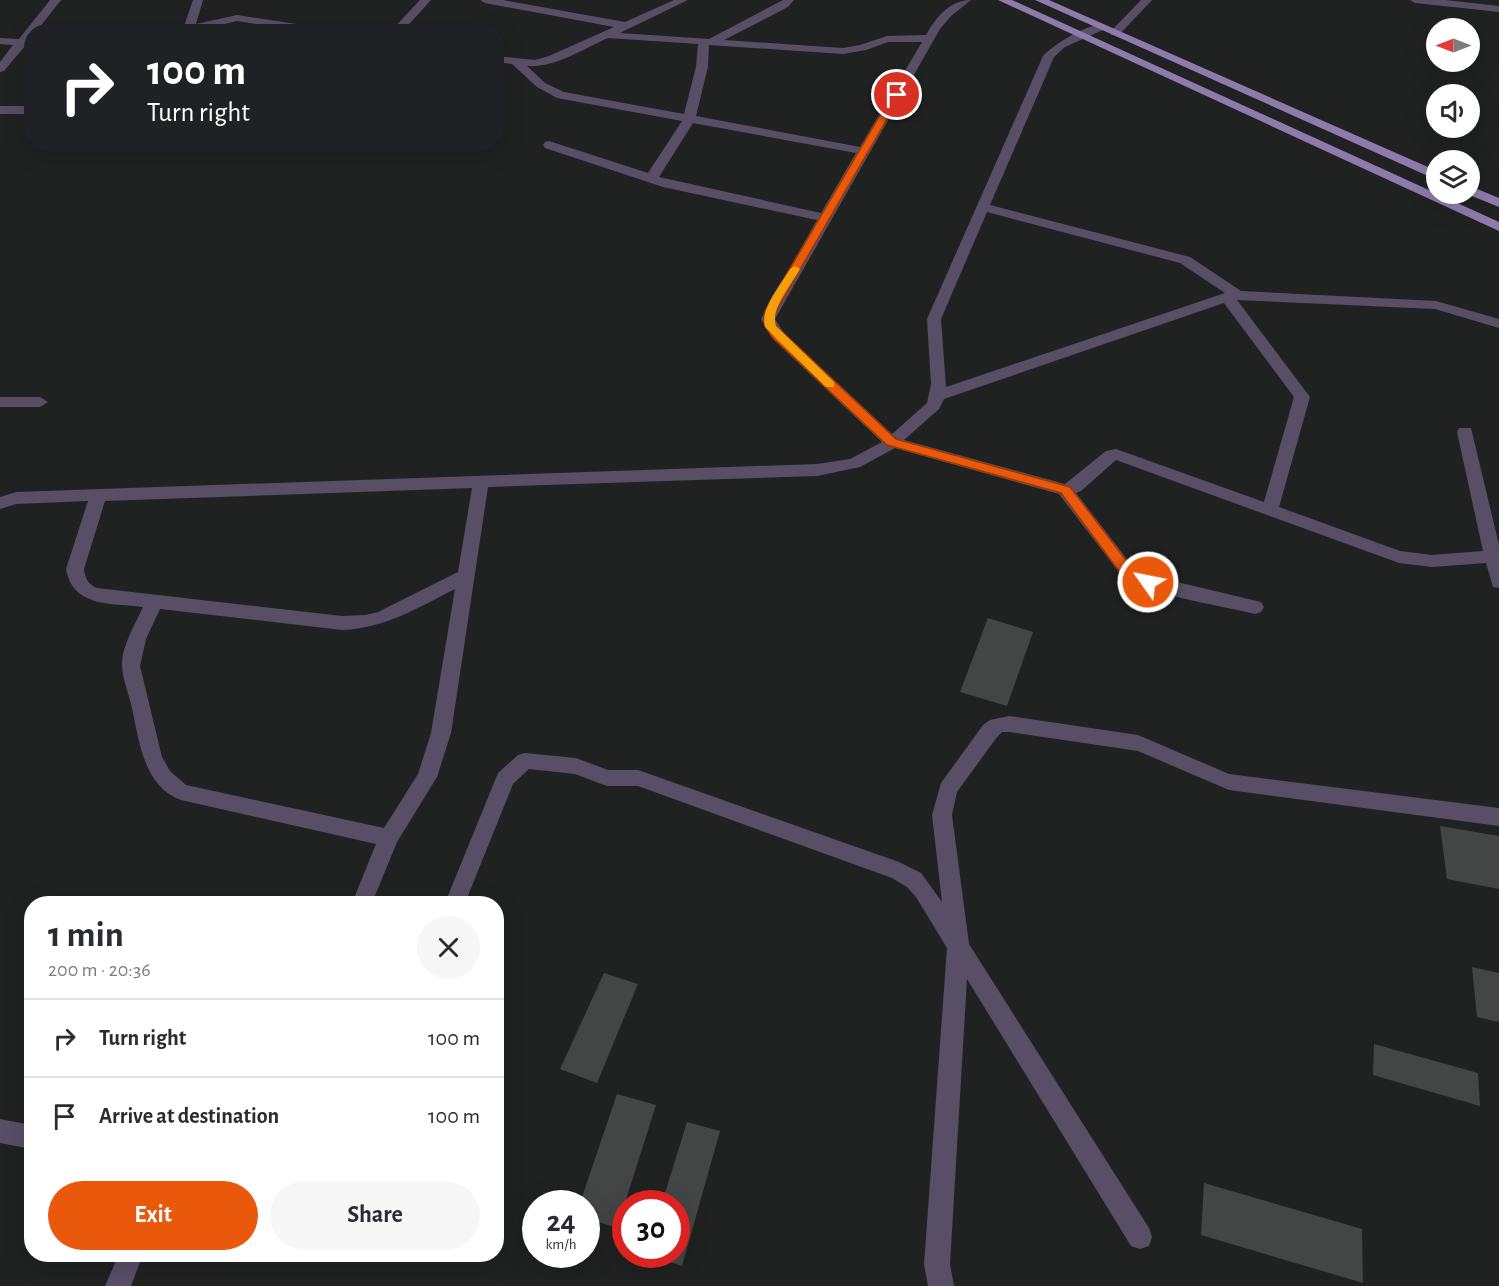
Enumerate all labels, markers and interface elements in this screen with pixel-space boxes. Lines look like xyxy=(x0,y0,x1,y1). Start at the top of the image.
north arrow xyxy=(1426,18,1480,72)
map controls xyxy=(1426,18,1480,204)
icon: right xyxy=(48,48,126,126)
text: 100 m xyxy=(147,50,246,92)
pin xyxy=(871,69,922,120)
icon: arrive xyxy=(880,78,913,111)
button: sound xyxy=(1426,84,1480,138)
text: Turn right xyxy=(147,99,250,126)
button: layers xyxy=(1426,150,1480,204)
position arrow xyxy=(1116,550,1180,614)
button: close xyxy=(417,916,480,979)
text: 1 min xyxy=(48,917,124,953)
text: 200 m · 20:36 xyxy=(48,960,151,980)
icon: right xyxy=(48,1022,81,1055)
text: Turn right xyxy=(99,1027,186,1049)
text: 100 m xyxy=(428,1027,480,1049)
icon: arrive xyxy=(48,1100,81,1133)
text: Arrive at destination xyxy=(99,1105,279,1127)
text: 100 m xyxy=(428,1105,480,1127)
button: Exit xyxy=(48,1181,258,1250)
button: Share xyxy=(270,1181,480,1250)
speed limit sign: 30 xyxy=(612,1190,690,1268)
text: 24 xyxy=(546,1207,576,1237)
text: km/h xyxy=(546,1237,576,1252)

